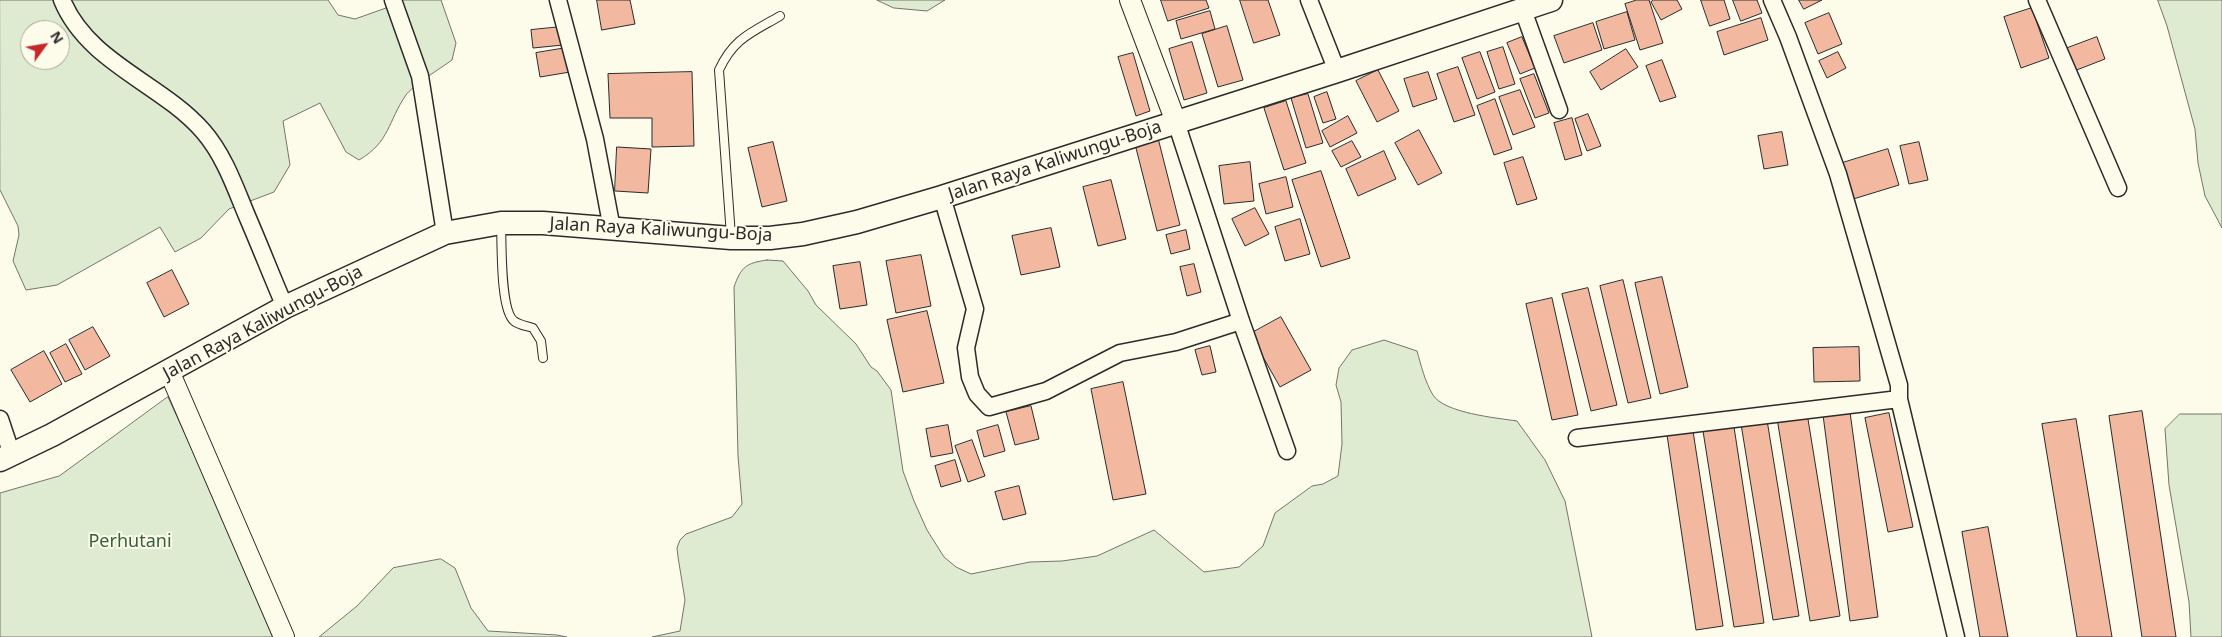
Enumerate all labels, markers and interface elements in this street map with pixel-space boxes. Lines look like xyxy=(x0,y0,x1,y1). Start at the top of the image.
north arrow xyxy=(20,20,70,70)
text: N xyxy=(46,27,68,47)
street label: Jalan Raya Kaliwungu-Boja xyxy=(946,116,1164,206)
street label: Jalan Raya Kaliwungu-Boja xyxy=(549,213,773,247)
street label: Jalan Raya Kaliwungu-Boja xyxy=(159,261,367,385)
park label: Perhutani xyxy=(88,531,172,553)

